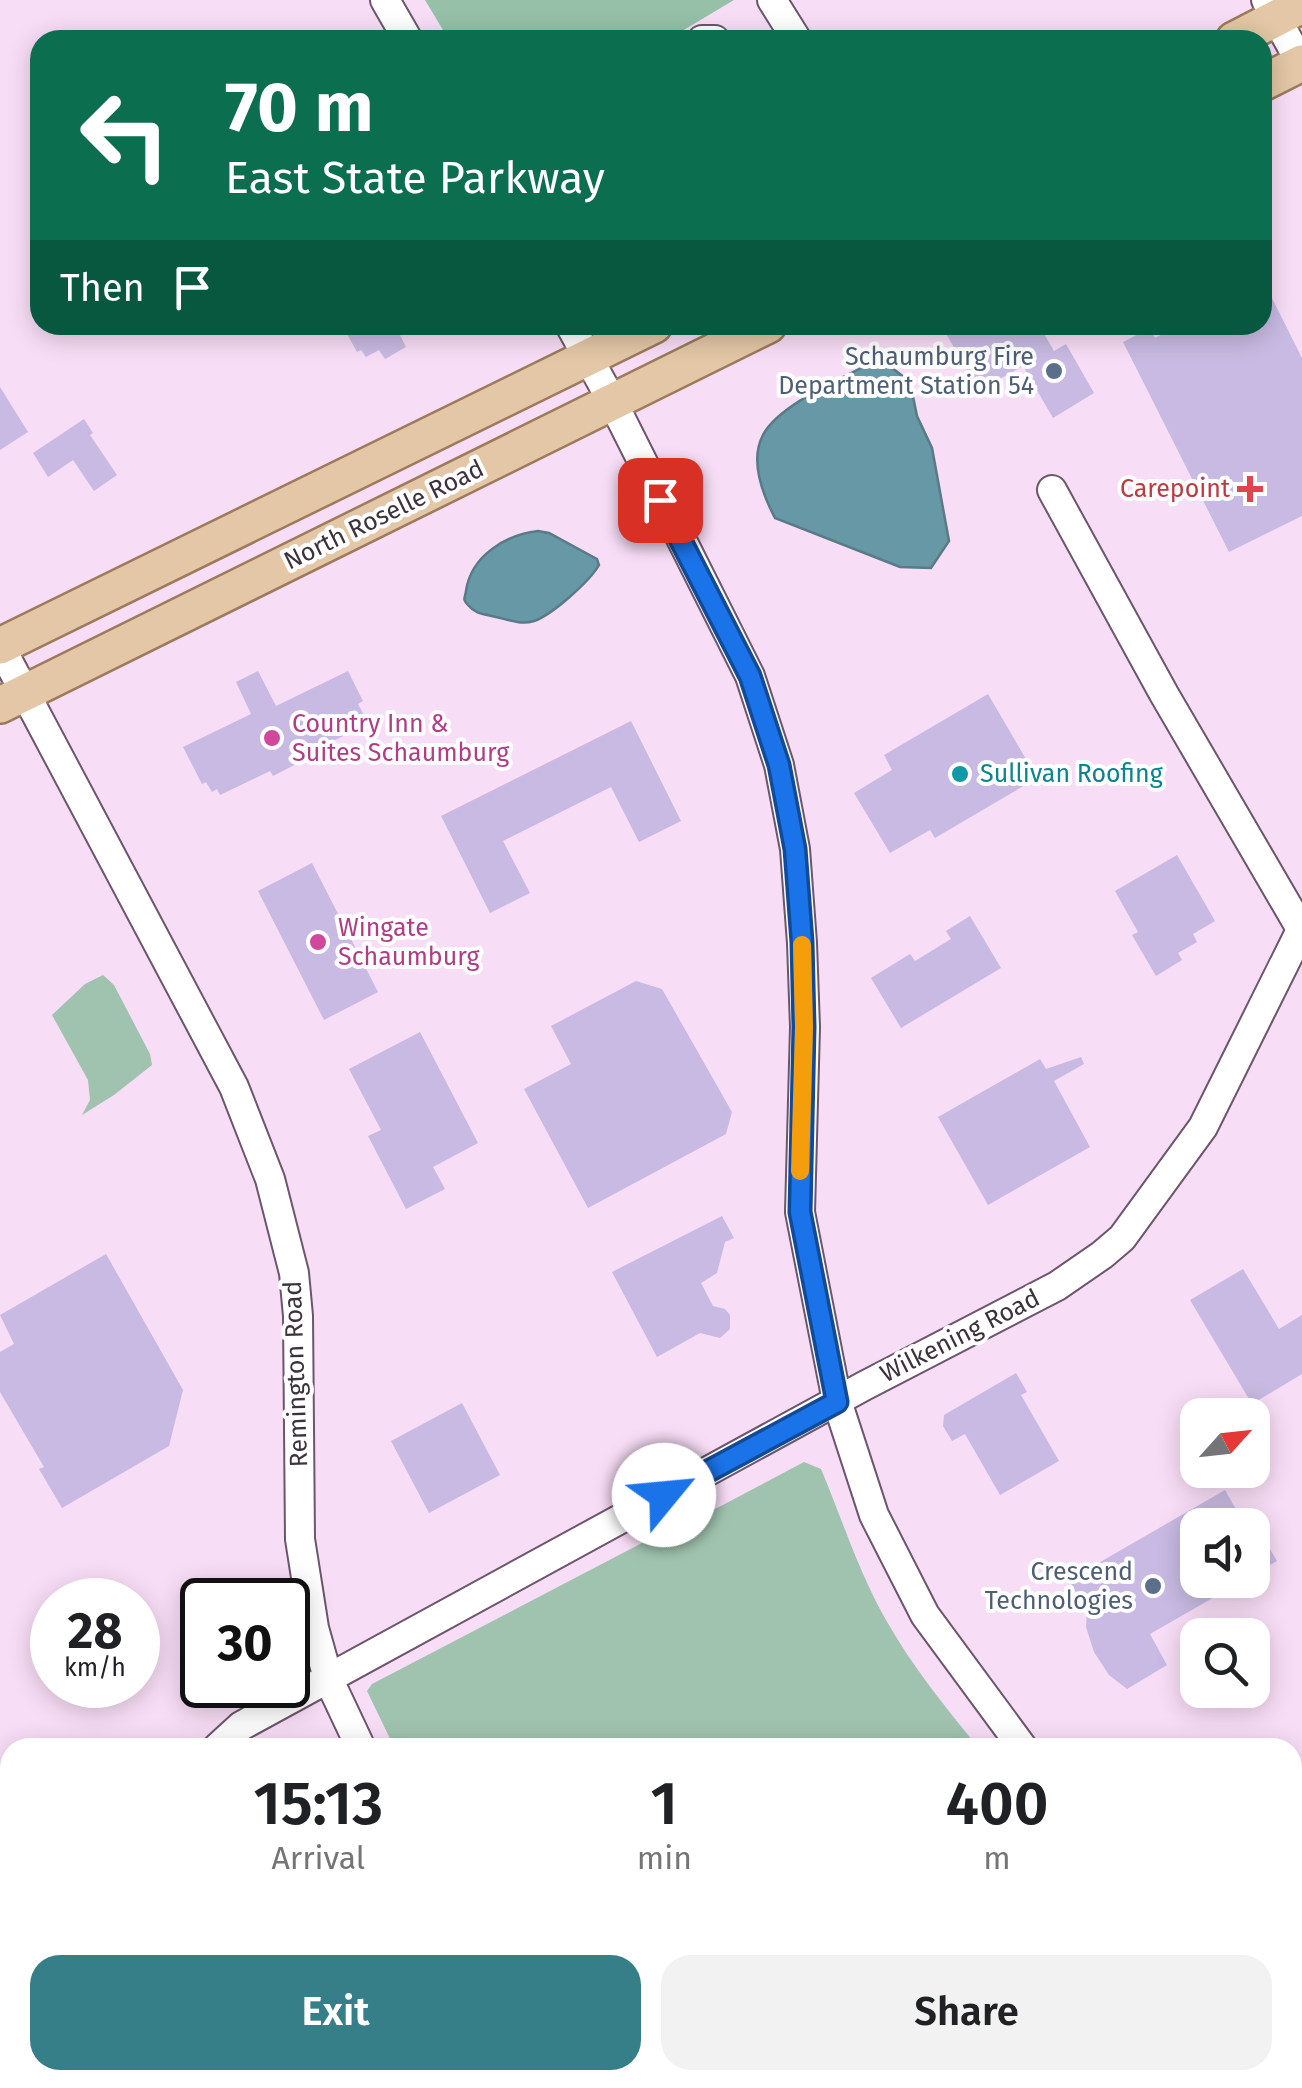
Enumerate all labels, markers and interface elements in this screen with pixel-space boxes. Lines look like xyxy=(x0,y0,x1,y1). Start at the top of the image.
text: 70 m xyxy=(225,66,374,150)
icon: left xyxy=(60,70,190,200)
text: East State Parkway xyxy=(225,151,605,205)
icon: arrive xyxy=(165,260,220,315)
text: Then xyxy=(60,265,145,311)
place label: Schaumburg Fire Department Station 54 xyxy=(778,342,1034,401)
marker: Schaumburg Fire Department Station 54 xyxy=(1043,360,1065,382)
street label: North Roselle Road xyxy=(279,454,489,576)
pin xyxy=(618,458,703,543)
icon: arrive xyxy=(633,473,688,528)
place label: Carepoint xyxy=(1120,474,1231,504)
marker: Carepoint xyxy=(1239,478,1261,500)
place label: Country Inn & Suites Schaumburg xyxy=(292,709,509,768)
marker: Country Inn & Suites Schaumburg xyxy=(261,727,283,749)
place label: Sullivan Roofing xyxy=(980,759,1163,789)
marker: Sullivan Roofing xyxy=(949,763,971,785)
place label: Wingate Schaumburg xyxy=(338,913,479,972)
marker: Wingate Schaumburg xyxy=(307,931,329,953)
street label: Remington Road xyxy=(278,1280,314,1468)
street label: Wilkening Road xyxy=(875,1283,1045,1389)
north arrow xyxy=(1180,1398,1270,1488)
map controls xyxy=(1180,1398,1270,1708)
position arrow xyxy=(612,1443,716,1547)
button: sound xyxy=(1180,1508,1270,1598)
place label: Crescend Technologies xyxy=(985,1557,1133,1616)
marker: Crescend Technologies xyxy=(1142,1575,1164,1597)
speed limit sign: 30 xyxy=(180,1578,310,1708)
text: 28 xyxy=(68,1601,122,1661)
button: search xyxy=(1180,1618,1270,1708)
text: km/h xyxy=(64,1653,126,1683)
text: 15:13 xyxy=(254,1768,383,1840)
text: 1 xyxy=(651,1768,678,1840)
text: 400 xyxy=(945,1768,1048,1840)
text: Arrival xyxy=(271,1839,365,1877)
text: min xyxy=(637,1839,692,1877)
text: m xyxy=(983,1839,1011,1877)
button: Exit xyxy=(30,1955,641,2070)
button: Share xyxy=(661,1955,1272,2070)

